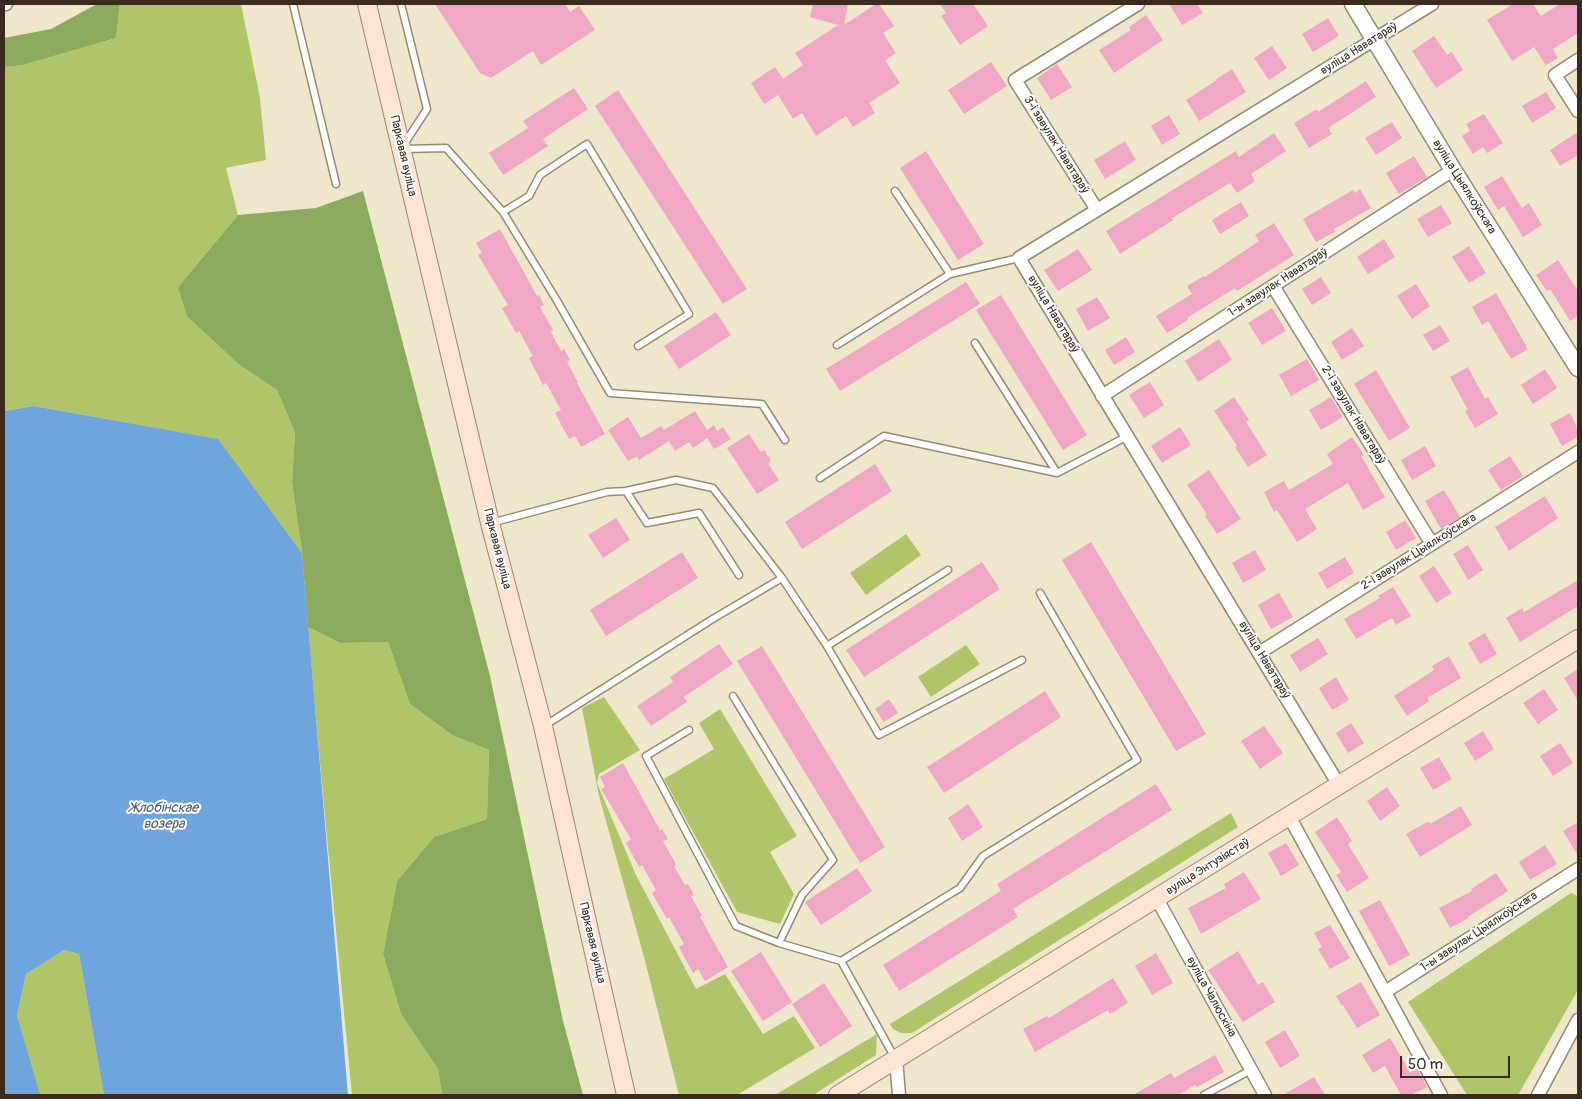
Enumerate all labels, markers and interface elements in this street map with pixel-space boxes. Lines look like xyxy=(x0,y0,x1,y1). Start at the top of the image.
street label: вуліца Наватараў xyxy=(1318,20,1400,78)
street label: 3-і завулак Наватараў xyxy=(1020,94,1092,196)
street label: Паркавая вуліца xyxy=(387,114,419,198)
street label: вуліца Цыялкоўскага xyxy=(1429,137,1499,237)
street label: 1-ы завулак Наватараў xyxy=(1225,245,1331,321)
street label: вуліца Наватараў xyxy=(1024,273,1082,355)
street label: 2-і завулак Наватараў xyxy=(1318,363,1388,467)
street label: Паркавая вуліца xyxy=(480,507,514,591)
street label: 2-і завулак Цыялкоўскага xyxy=(1359,511,1479,593)
street label: вуліца Наватараў xyxy=(1235,619,1293,701)
water label: Жлобінскае возера xyxy=(130,800,198,832)
street label: вуліца Энтузіястаў xyxy=(1164,836,1252,898)
street label: 1-ы завулак Цыялкоўскага xyxy=(1418,889,1540,975)
street label: Паркавая вуліца xyxy=(576,901,608,985)
street label: вуліца Чалюскіна xyxy=(1183,954,1239,1040)
scale bar xyxy=(1402,1046,1512,1078)
text: 50 m xyxy=(1408,1055,1443,1074)

